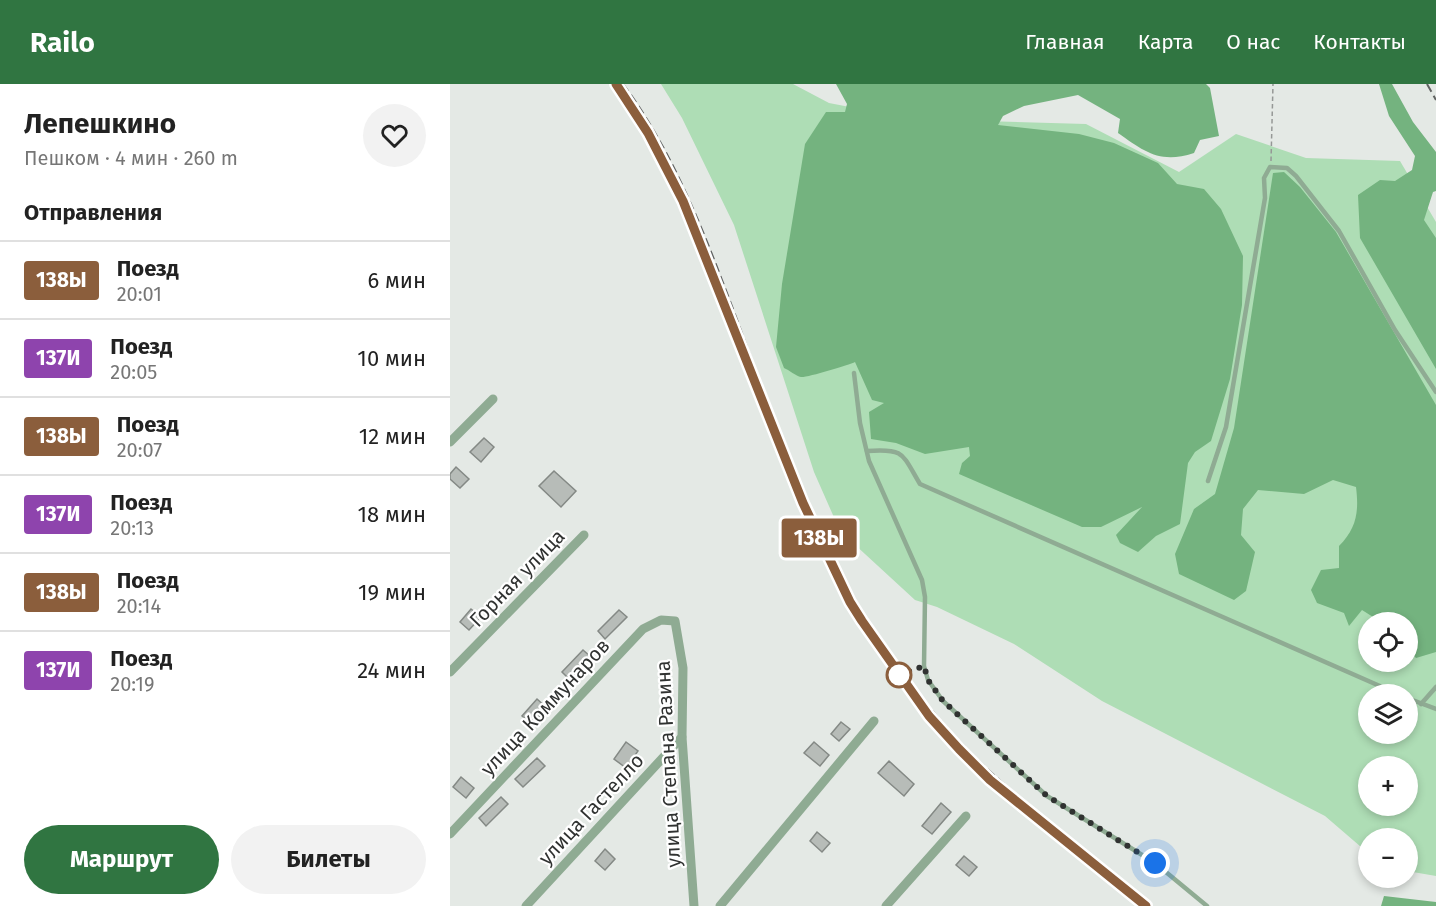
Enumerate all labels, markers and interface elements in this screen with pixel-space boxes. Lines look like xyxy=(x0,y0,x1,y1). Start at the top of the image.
text: Railo xyxy=(30,26,95,59)
text: Главная xyxy=(1025,29,1105,55)
text: Карта xyxy=(1138,29,1193,55)
text: О нас xyxy=(1226,29,1280,55)
text: Контакты xyxy=(1313,29,1406,55)
button: heart xyxy=(363,104,426,167)
text: Лепешкино xyxy=(24,107,176,140)
text: Пешком · 4 мин · 260 m xyxy=(24,146,238,170)
text: Отправления xyxy=(24,199,162,226)
text: Поезд xyxy=(117,255,179,282)
text: 138Ы xyxy=(36,267,87,293)
text: 6 мин xyxy=(367,267,426,294)
text: 20:01 xyxy=(117,282,162,306)
text: Поезд xyxy=(110,333,172,360)
text: 137И xyxy=(36,345,80,371)
text: 10 мин xyxy=(357,345,426,372)
text: 20:05 xyxy=(110,360,157,384)
text: Поезд xyxy=(117,411,179,438)
text: 138Ы xyxy=(36,423,87,449)
text: 12 мин xyxy=(359,423,426,450)
text: 20:07 xyxy=(117,438,162,462)
text: Поезд xyxy=(110,489,172,516)
text: 137И xyxy=(36,501,80,527)
text: 18 мин xyxy=(358,501,426,528)
text: 20:13 xyxy=(110,516,154,540)
line badge: 138Ы xyxy=(777,518,861,558)
street label: Горная улица xyxy=(464,524,570,632)
text: 138Ы xyxy=(794,525,844,551)
text: Поезд xyxy=(117,567,179,594)
text: 138Ы xyxy=(36,579,87,605)
text: 19 мин xyxy=(358,579,426,606)
text: 20:14 xyxy=(117,594,161,618)
map controls xyxy=(1358,612,1418,888)
button: locate xyxy=(1358,612,1418,672)
street label: улица Коммунаров xyxy=(475,634,615,780)
text: Поезд xyxy=(110,645,172,672)
text: 137И xyxy=(36,657,80,683)
text: 24 мин xyxy=(357,657,426,684)
street label: улица Степана Разина xyxy=(651,660,685,868)
unlabelled marker xyxy=(886,662,912,688)
text: 20:19 xyxy=(110,672,155,696)
button: layers xyxy=(1358,684,1418,744)
street label: улица Гастелло xyxy=(533,748,649,870)
button: + xyxy=(1358,756,1418,816)
button: Маршрут xyxy=(24,825,219,894)
button: Билеты xyxy=(231,825,426,894)
button: − xyxy=(1358,828,1418,888)
your location xyxy=(1140,848,1170,878)

